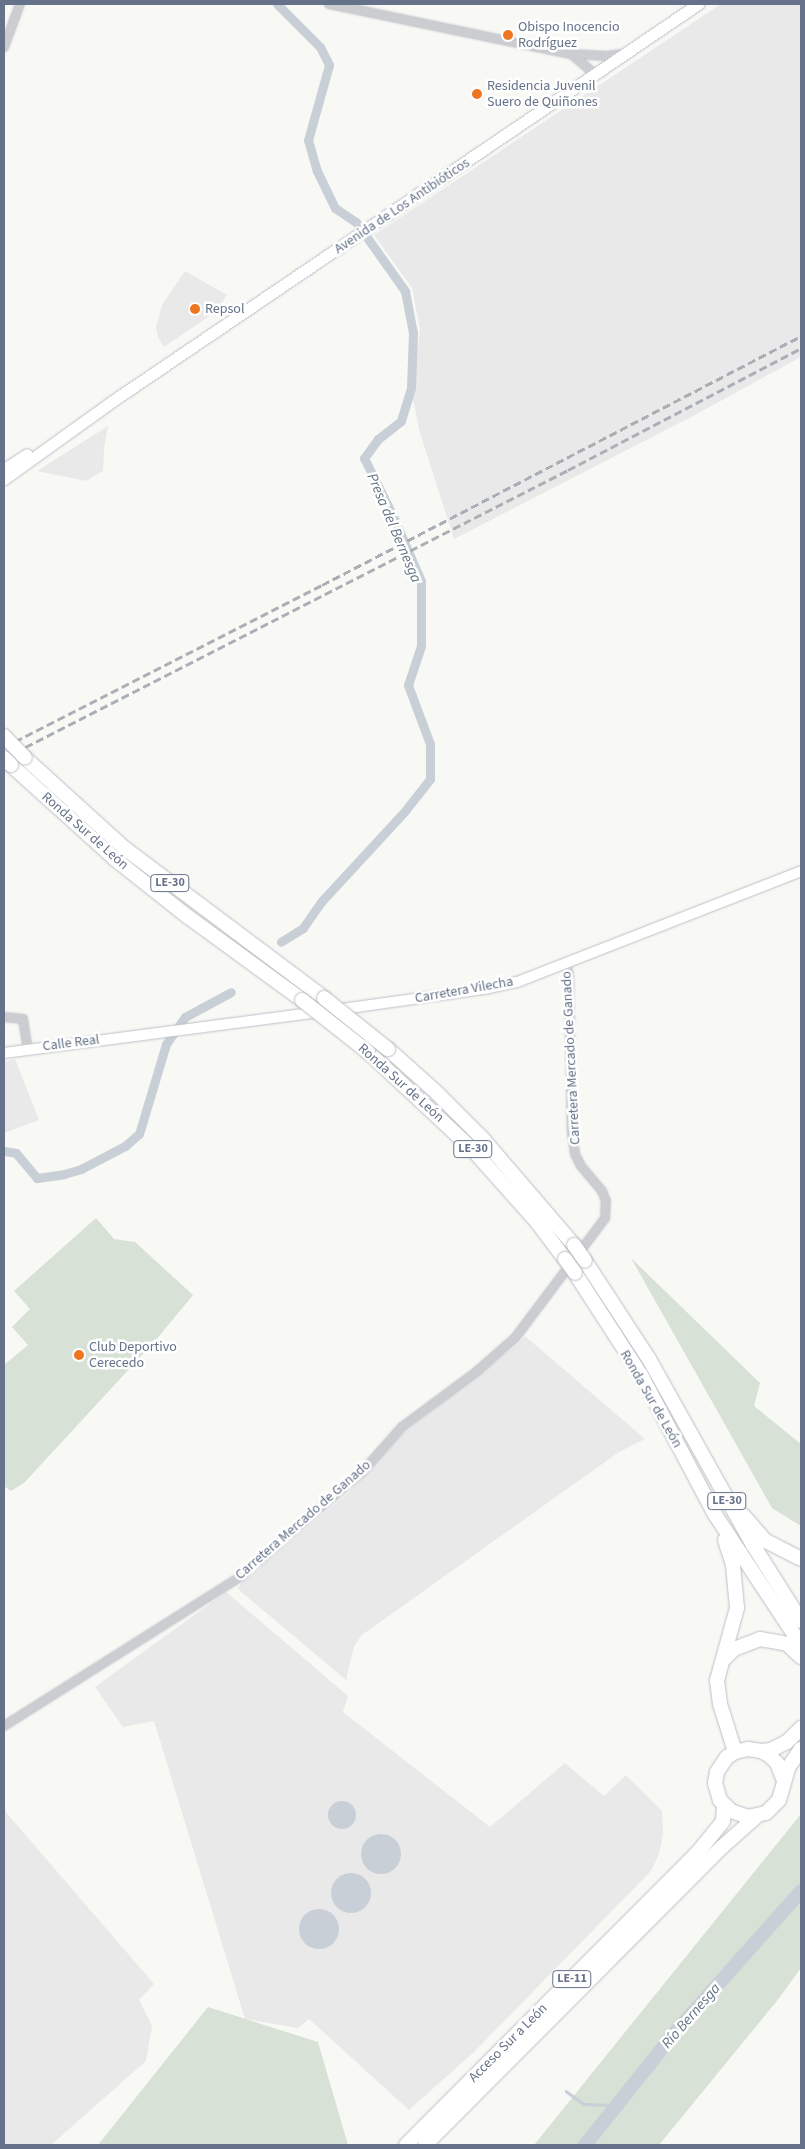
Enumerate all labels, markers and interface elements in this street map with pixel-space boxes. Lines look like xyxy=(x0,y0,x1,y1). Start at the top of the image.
place label: Obispo Inocencio Rodríguez xyxy=(518,19,620,52)
marker: Obispo Inocencio Rodríguez xyxy=(502,29,514,41)
place label: Residencia Juvenil Suero de Quiñones xyxy=(487,78,598,110)
marker: Residencia Juvenil Suero de Quiñones xyxy=(471,88,483,100)
street label: Avenida de Los Antibióticos xyxy=(331,154,473,258)
place label: Repsol xyxy=(205,301,245,317)
marker: Repsol xyxy=(189,303,201,315)
water label: Presa del Bernesga xyxy=(363,470,425,586)
street label: Ronda Sur de León xyxy=(38,789,132,873)
road number: LE-30 xyxy=(150,874,190,892)
street label: Carretera Mercado de Ganado xyxy=(558,971,584,1145)
street label: Carretera Vilecha xyxy=(414,973,514,1007)
street label: Calle Real xyxy=(42,1031,100,1055)
street label: Ronda Sur de León xyxy=(355,1040,447,1126)
road number: LE-30 xyxy=(453,1140,493,1158)
place label: Club Deportivo Cerecedo xyxy=(89,1339,177,1371)
street label: Ronda Sur de León xyxy=(616,1347,686,1451)
marker: Club Deportivo Cerecedo xyxy=(73,1349,85,1361)
street label: Carretera Mercado de Ganado xyxy=(232,1457,374,1583)
road number: LE-30 xyxy=(707,1492,747,1510)
road number: LE-11 xyxy=(552,1970,592,1988)
water label: Río Bernesga xyxy=(658,1980,724,2052)
street label: Acceso Sur a León xyxy=(465,2000,551,2086)

